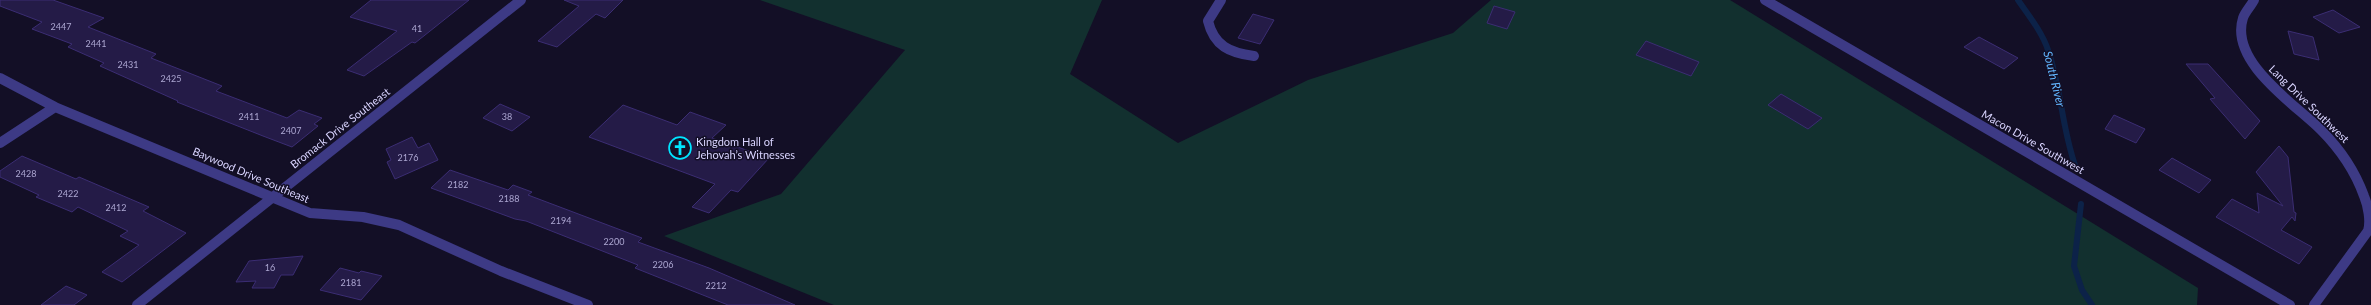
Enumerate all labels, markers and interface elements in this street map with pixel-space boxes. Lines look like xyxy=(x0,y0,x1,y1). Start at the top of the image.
house number: 2447 xyxy=(51,21,71,32)
house number: 41 xyxy=(412,23,422,34)
house number: 2441 xyxy=(86,38,106,49)
water label: South River xyxy=(2040,49,2069,109)
house number: 2431 xyxy=(118,59,138,70)
street label: Lang Drive Southwest xyxy=(2267,62,2352,145)
house number: 2425 xyxy=(161,73,181,84)
street label: Bromack Drive Southeast xyxy=(287,85,392,170)
street label: Macon Drive Southwest xyxy=(1980,107,2087,176)
house number: 2411 xyxy=(239,111,259,122)
house number: 38 xyxy=(502,111,512,122)
house number: 2407 xyxy=(281,125,301,136)
church icon: Kingdom Hall of Jehovah’s Witnesses xyxy=(667,135,693,161)
place label: Kingdom Hall of Jehovah’s Witnesses xyxy=(696,135,795,161)
street label: Baywood Drive Southeast xyxy=(191,144,312,205)
house number: 2176 xyxy=(398,152,418,163)
house number: 2428 xyxy=(16,168,36,179)
house number: 2182 xyxy=(448,179,468,190)
house number: 2422 xyxy=(58,188,78,199)
house number: 2188 xyxy=(499,193,519,204)
house number: 2412 xyxy=(106,202,126,213)
house number: 2194 xyxy=(551,215,571,226)
house number: 2200 xyxy=(604,236,624,247)
house number: 2206 xyxy=(653,259,673,270)
house number: 16 xyxy=(265,262,275,273)
house number: 2181 xyxy=(341,277,361,288)
house number: 2212 xyxy=(706,280,726,291)

